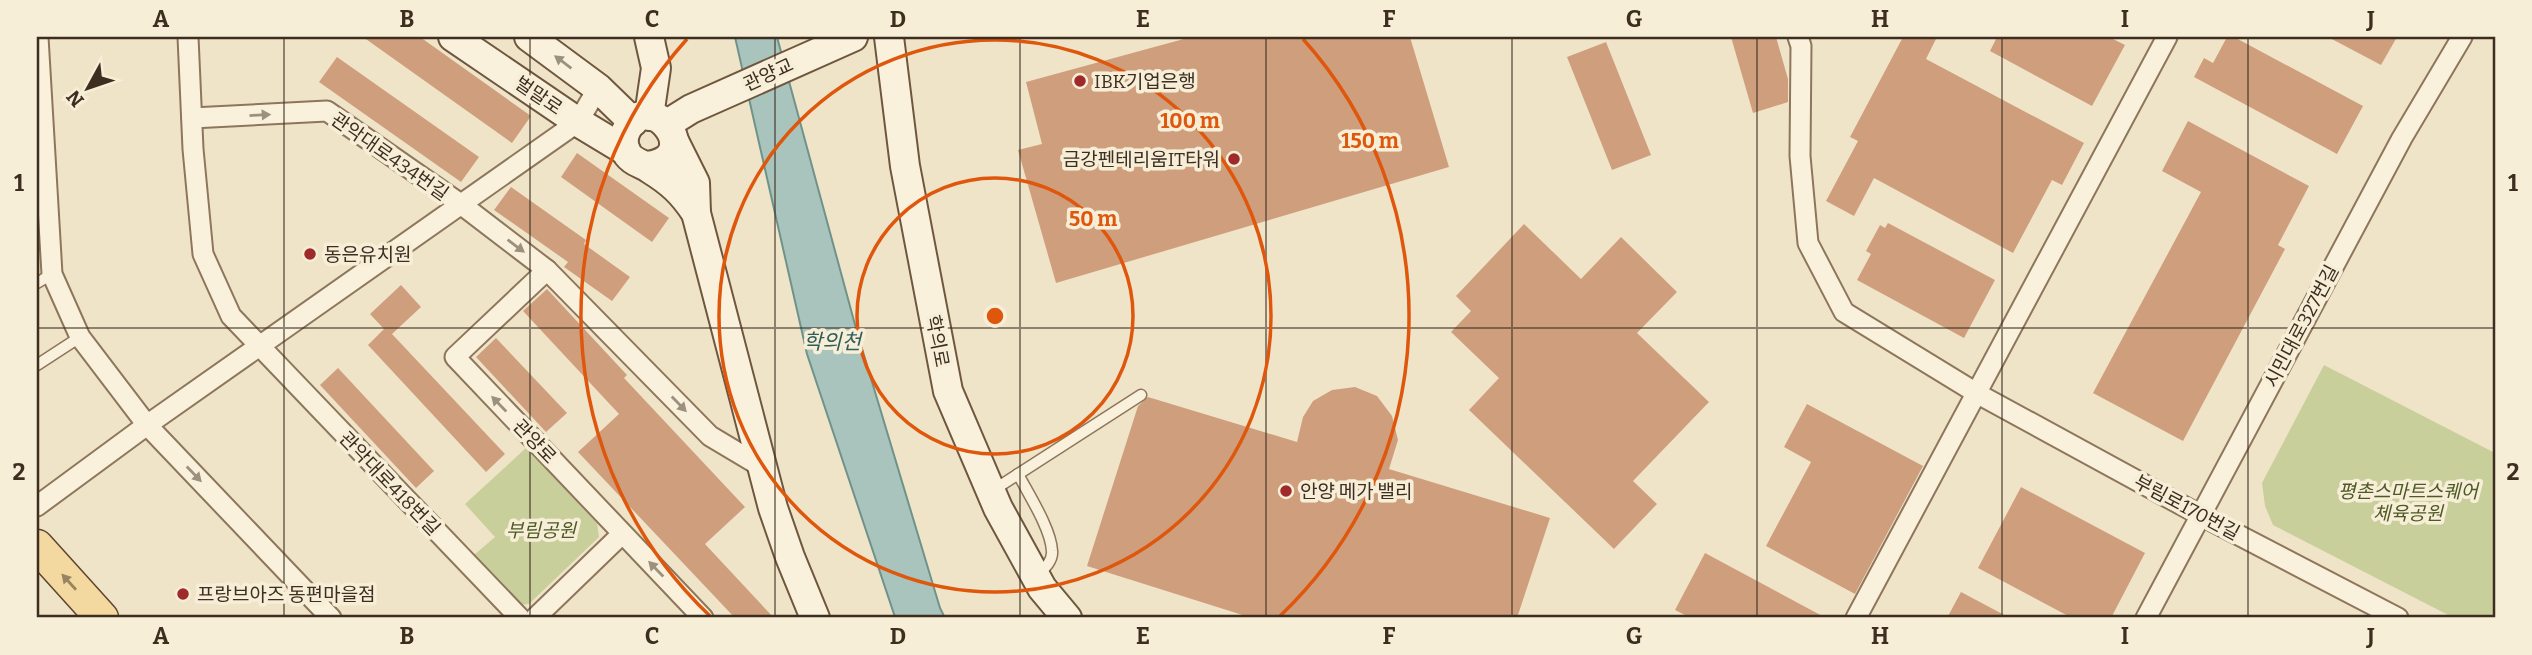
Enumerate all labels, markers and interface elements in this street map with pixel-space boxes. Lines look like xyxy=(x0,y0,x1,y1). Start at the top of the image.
text: A xyxy=(153,5,170,33)
text: B xyxy=(400,5,414,33)
text: C xyxy=(645,5,659,33)
text: D xyxy=(890,5,906,33)
text: E xyxy=(1136,5,1150,33)
text: F xyxy=(1383,5,1396,33)
text: G xyxy=(1626,5,1643,33)
text: H xyxy=(1871,5,1889,33)
text: I xyxy=(2121,5,2129,33)
text: J xyxy=(2365,5,2375,33)
north arrow xyxy=(52,52,122,122)
street label: 관양교 xyxy=(740,53,797,96)
one-way arrow xyxy=(554,55,572,69)
place label: IBK기업은행 xyxy=(1094,70,1196,93)
street label: 벌말로 xyxy=(511,71,567,120)
marker: IBK기업은행 xyxy=(1072,73,1088,89)
text: N xyxy=(62,85,89,112)
street label: 관악대로434번길 xyxy=(327,107,453,205)
text: 100 m xyxy=(1160,108,1220,134)
one-way arrow xyxy=(249,109,271,120)
text: 150 m xyxy=(1341,128,1399,154)
place label: 금강펜테리움IT타워 xyxy=(1063,148,1220,171)
marker: 금강펜테리움IT타워 xyxy=(1226,151,1242,167)
text: 1 xyxy=(14,169,24,197)
text: 1 xyxy=(2508,169,2518,197)
text: 50 m xyxy=(1069,206,1117,232)
one-way arrow xyxy=(507,239,525,254)
place label: 동은유치원 xyxy=(324,243,411,266)
marker: 동은유치원 xyxy=(302,246,318,262)
street label: 시민대로327번길 xyxy=(2260,261,2343,391)
centre of rings xyxy=(983,304,1007,328)
street label: 학의로 xyxy=(921,313,954,369)
water label: 학의천 xyxy=(803,329,864,355)
one-way arrow xyxy=(492,396,508,413)
one-way arrow xyxy=(671,396,688,413)
street label: 관양로 xyxy=(508,414,561,468)
street label: 관악대로418번길 xyxy=(334,427,445,540)
text: 2 xyxy=(13,458,26,486)
text: 2 xyxy=(2507,458,2520,486)
one-way arrow xyxy=(185,465,201,482)
street label: 부림로170번길 xyxy=(2130,470,2244,545)
place label: 안양 메가 밸리 xyxy=(1300,480,1412,503)
park label: 평촌스마트스퀘어 체육공원 xyxy=(2338,480,2480,525)
marker: 안양 메가 밸리 xyxy=(1278,483,1294,499)
park label: 부림공원 xyxy=(506,519,577,542)
one-way arrow xyxy=(648,561,664,578)
one-way arrow xyxy=(61,573,77,591)
place label: 프랑브아즈 동편마을점 xyxy=(197,583,376,606)
marker: 프랑브아즈 동편마을점 xyxy=(175,586,191,602)
text: A xyxy=(153,622,170,650)
text: B xyxy=(400,622,414,650)
text: C xyxy=(645,622,659,650)
text: D xyxy=(890,622,906,650)
text: E xyxy=(1136,622,1150,650)
text: F xyxy=(1383,622,1396,650)
text: G xyxy=(1626,622,1643,650)
text: H xyxy=(1871,622,1889,650)
text: I xyxy=(2121,622,2129,650)
text: J xyxy=(2365,622,2375,650)

